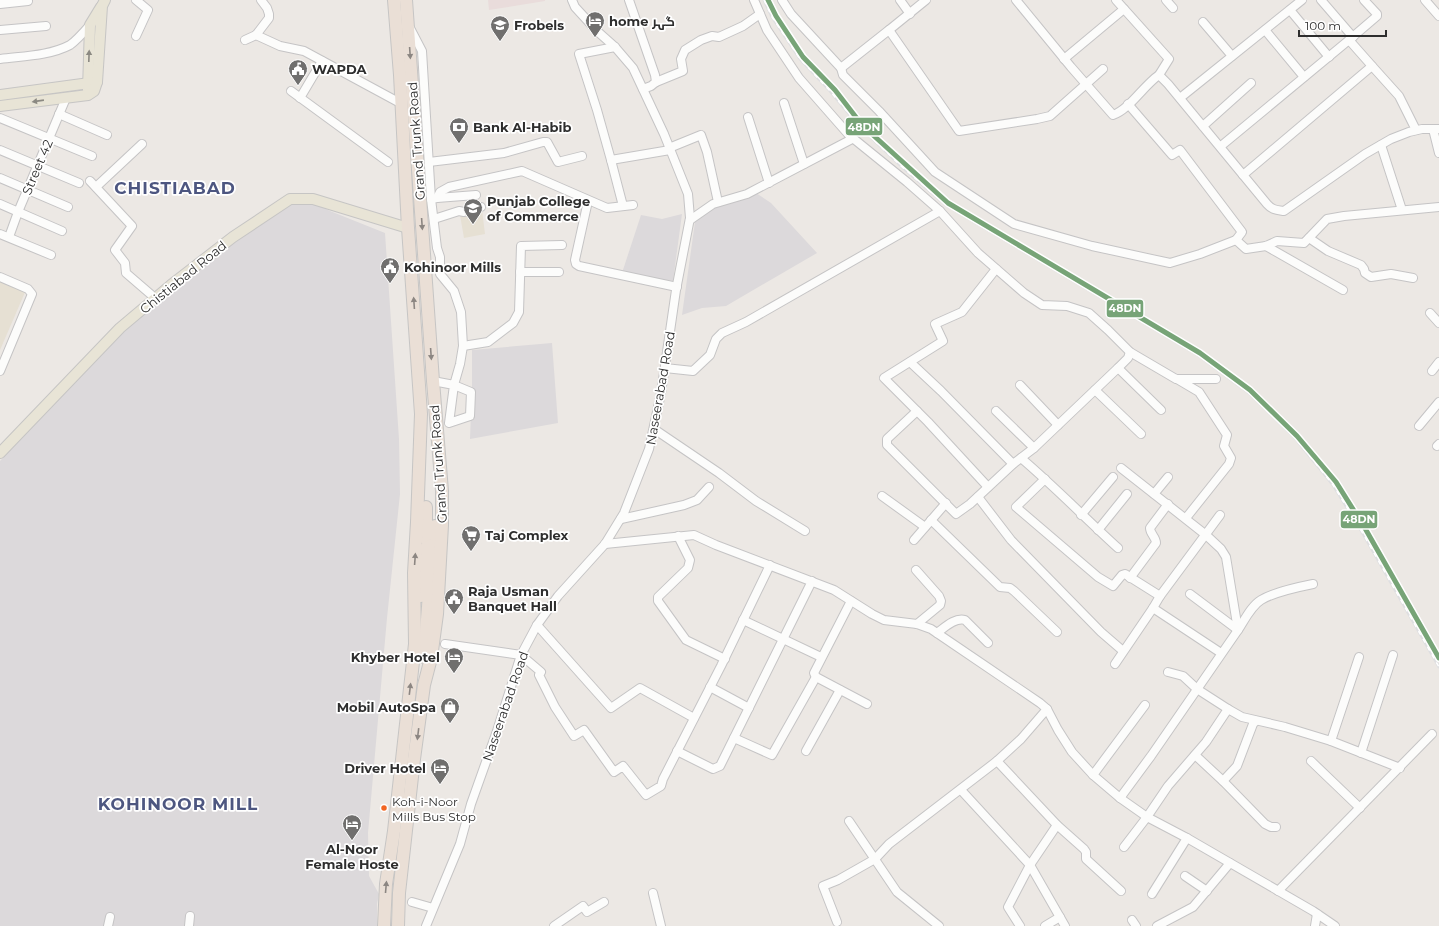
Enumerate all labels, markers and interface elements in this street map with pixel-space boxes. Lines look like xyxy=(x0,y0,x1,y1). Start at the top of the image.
hotel icon: home گہر xyxy=(584,10,606,38)
scale bar xyxy=(1299,12,1386,38)
place label: home گہر xyxy=(609,13,675,30)
school or university icon: Frobels xyxy=(489,14,511,42)
place label: Frobels xyxy=(514,17,564,33)
text: 100 m xyxy=(1305,18,1341,33)
one-way arrow xyxy=(406,47,413,59)
one-way arrow xyxy=(86,49,92,62)
public building icon: WAPDA xyxy=(287,58,309,86)
place label: WAPDA xyxy=(312,61,368,77)
street label: Grand Trunk Road xyxy=(404,81,428,201)
one-way arrow xyxy=(32,98,44,104)
bank icon: Bank Al-Habib xyxy=(448,116,470,144)
line badge: 48DN xyxy=(845,117,883,136)
place label: Bank Al-Habib xyxy=(473,119,571,135)
text: 48DN xyxy=(848,120,880,134)
street label: Street 42 xyxy=(18,137,56,197)
district label: CHISTIABAD xyxy=(114,178,236,198)
place label: Punjab College of Commerce xyxy=(487,193,590,224)
school or university icon: Punjab College of Commerce xyxy=(462,197,484,225)
one-way arrow xyxy=(419,218,426,230)
street label: Chistiabad Road xyxy=(136,237,230,317)
public building icon: Kohinoor Mills xyxy=(379,256,401,284)
place label: Kohinoor Mills xyxy=(404,259,501,275)
one-way arrow xyxy=(410,297,417,309)
line badge: 48DN xyxy=(1106,299,1144,318)
text: 48DN xyxy=(1109,301,1141,315)
street label: Naseerabad Road xyxy=(642,330,678,446)
one-way arrow xyxy=(427,348,434,360)
street label: Grand Trunk Road xyxy=(426,404,450,524)
line badge: 48DN xyxy=(1340,510,1378,529)
text: 48DN xyxy=(1343,512,1375,526)
supermarket icon: Taj Complex xyxy=(460,524,482,552)
place label: Taj Complex xyxy=(485,527,569,543)
one-way arrow xyxy=(412,553,419,565)
place label: Raja Usman Banquet Hall xyxy=(468,583,557,614)
public building icon: Raja Usman Banquet Hall xyxy=(443,587,465,615)
hotel icon: Khyber Hotel xyxy=(443,646,465,674)
place label: Khyber Hotel xyxy=(351,649,440,665)
street label: Naseerabad Road xyxy=(479,649,531,763)
one-way arrow xyxy=(407,683,413,695)
shop icon: Mobil AutoSpa xyxy=(439,696,461,724)
place label: Mobil AutoSpa xyxy=(337,699,436,715)
one-way arrow xyxy=(415,728,421,740)
hotel icon: Driver Hotel xyxy=(429,757,451,785)
place label: Driver Hotel xyxy=(344,760,426,776)
district label: KOHINOOR MILL xyxy=(98,794,258,814)
place label: Koh-i-Noor Mills Bus Stop xyxy=(392,794,476,824)
marker: Koh-i-Noor Mills Bus Stop xyxy=(379,803,389,813)
hotel icon: Al-Noor Female Hoste xyxy=(341,813,363,841)
place label: Al-Noor Female Hoste xyxy=(305,841,399,872)
one-way arrow xyxy=(382,881,389,893)

